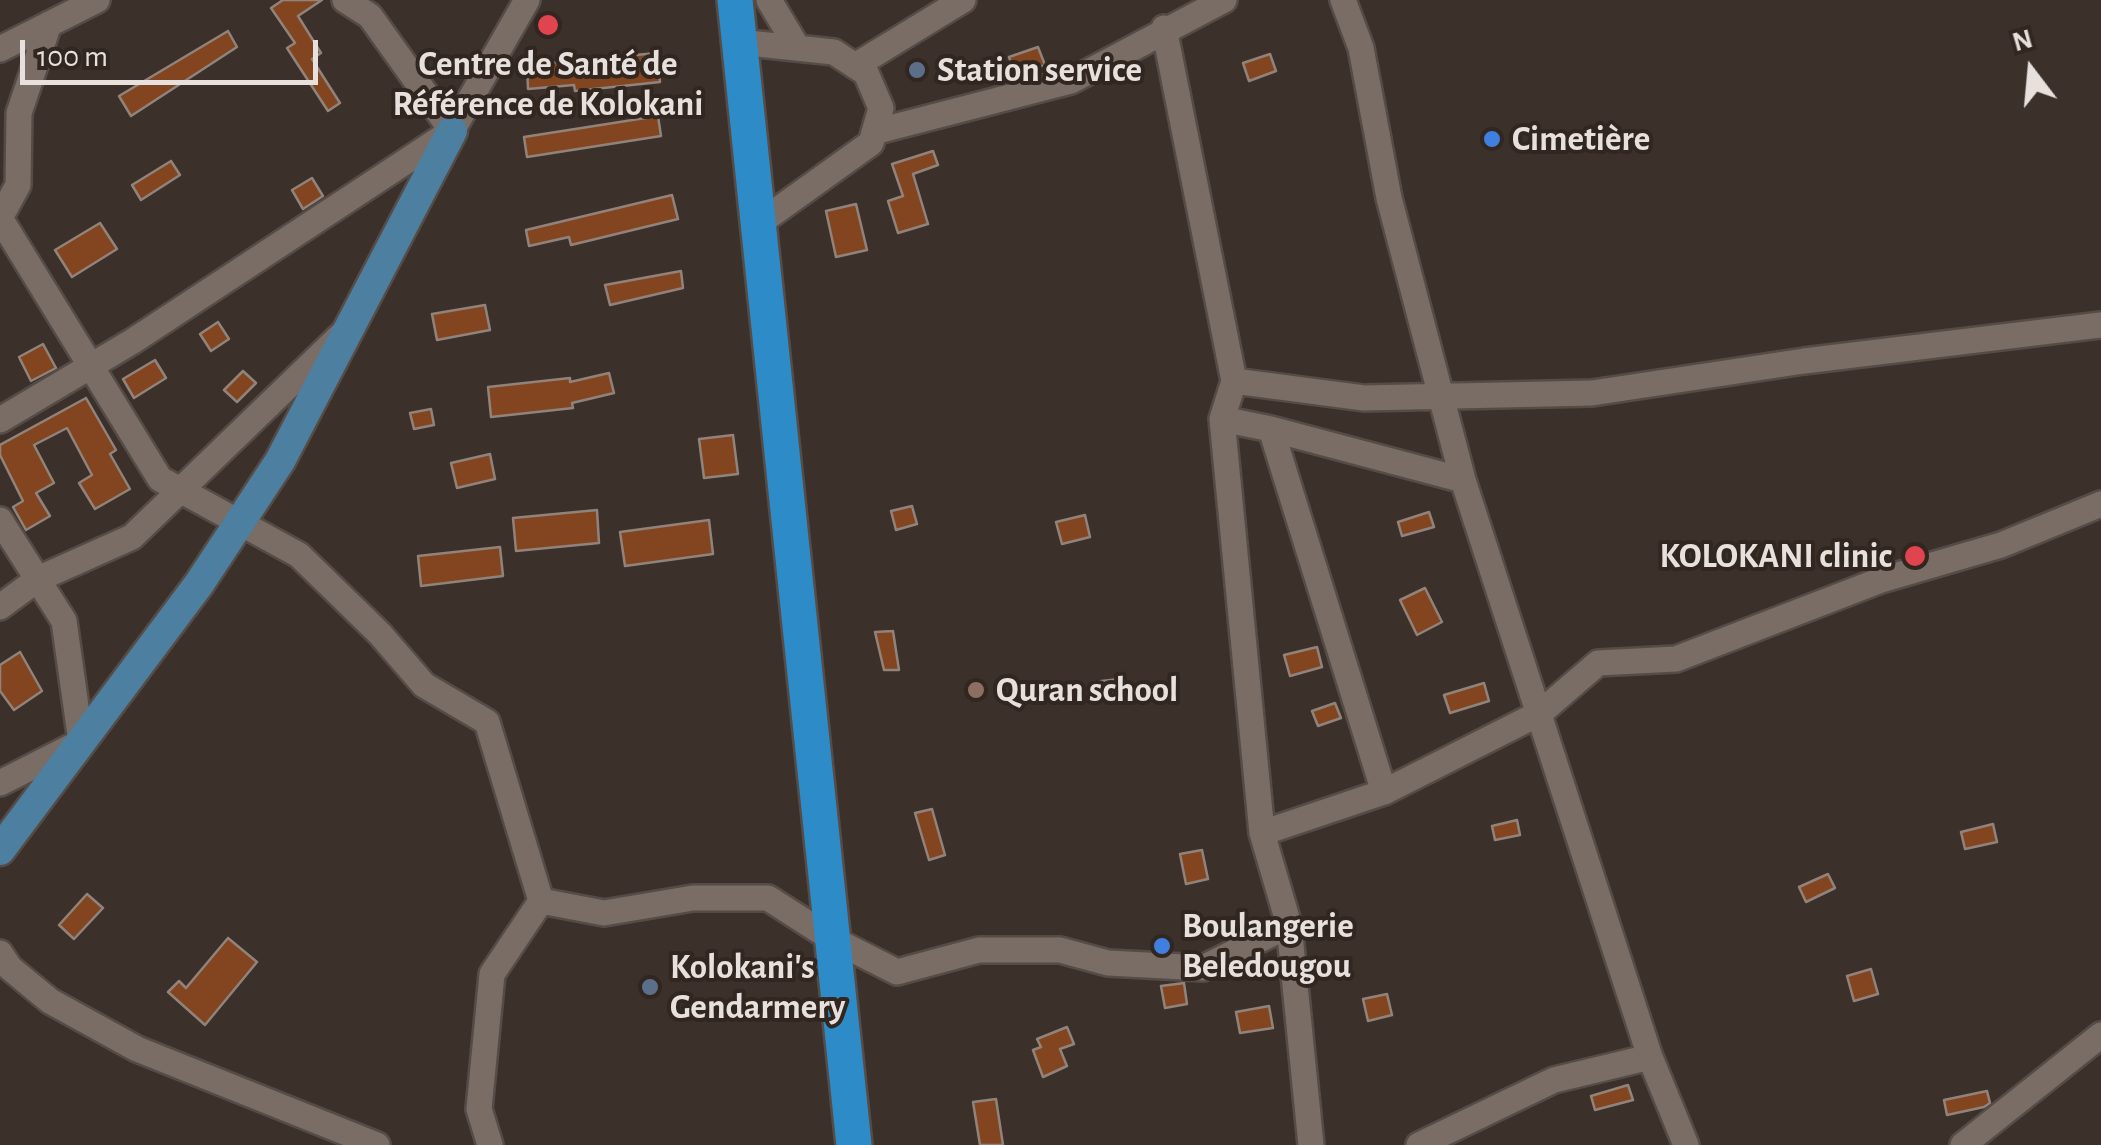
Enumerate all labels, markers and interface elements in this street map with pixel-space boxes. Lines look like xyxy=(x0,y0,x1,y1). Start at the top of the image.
marker: Centre de Santé de Référence de Kolokani xyxy=(535,12,561,38)
scale bar xyxy=(25,20,322,82)
north arrow xyxy=(1981,20,2081,120)
text: N xyxy=(2010,25,2036,57)
text: 100 m xyxy=(37,42,108,72)
place label: Centre de Santé de Référence de Kolokani xyxy=(393,43,703,125)
place label: Station service xyxy=(937,49,1142,91)
marker: Station service xyxy=(906,59,928,81)
place label: Cimetière xyxy=(1512,118,1650,160)
marker: Cimetière xyxy=(1481,128,1503,150)
place label: KOLOKANI clinic xyxy=(1659,535,1892,577)
marker: KOLOKANI clinic xyxy=(1902,543,1928,569)
place label: Quran school xyxy=(996,669,1178,711)
marker: Quran school xyxy=(965,679,987,701)
place label: Boulangerie Beledougou xyxy=(1182,905,1354,987)
marker: Boulangerie Beledougou xyxy=(1151,935,1173,957)
place label: Kolokani's Gendarmery xyxy=(670,946,845,1028)
marker: Kolokani's Gendarmery xyxy=(639,976,661,998)

